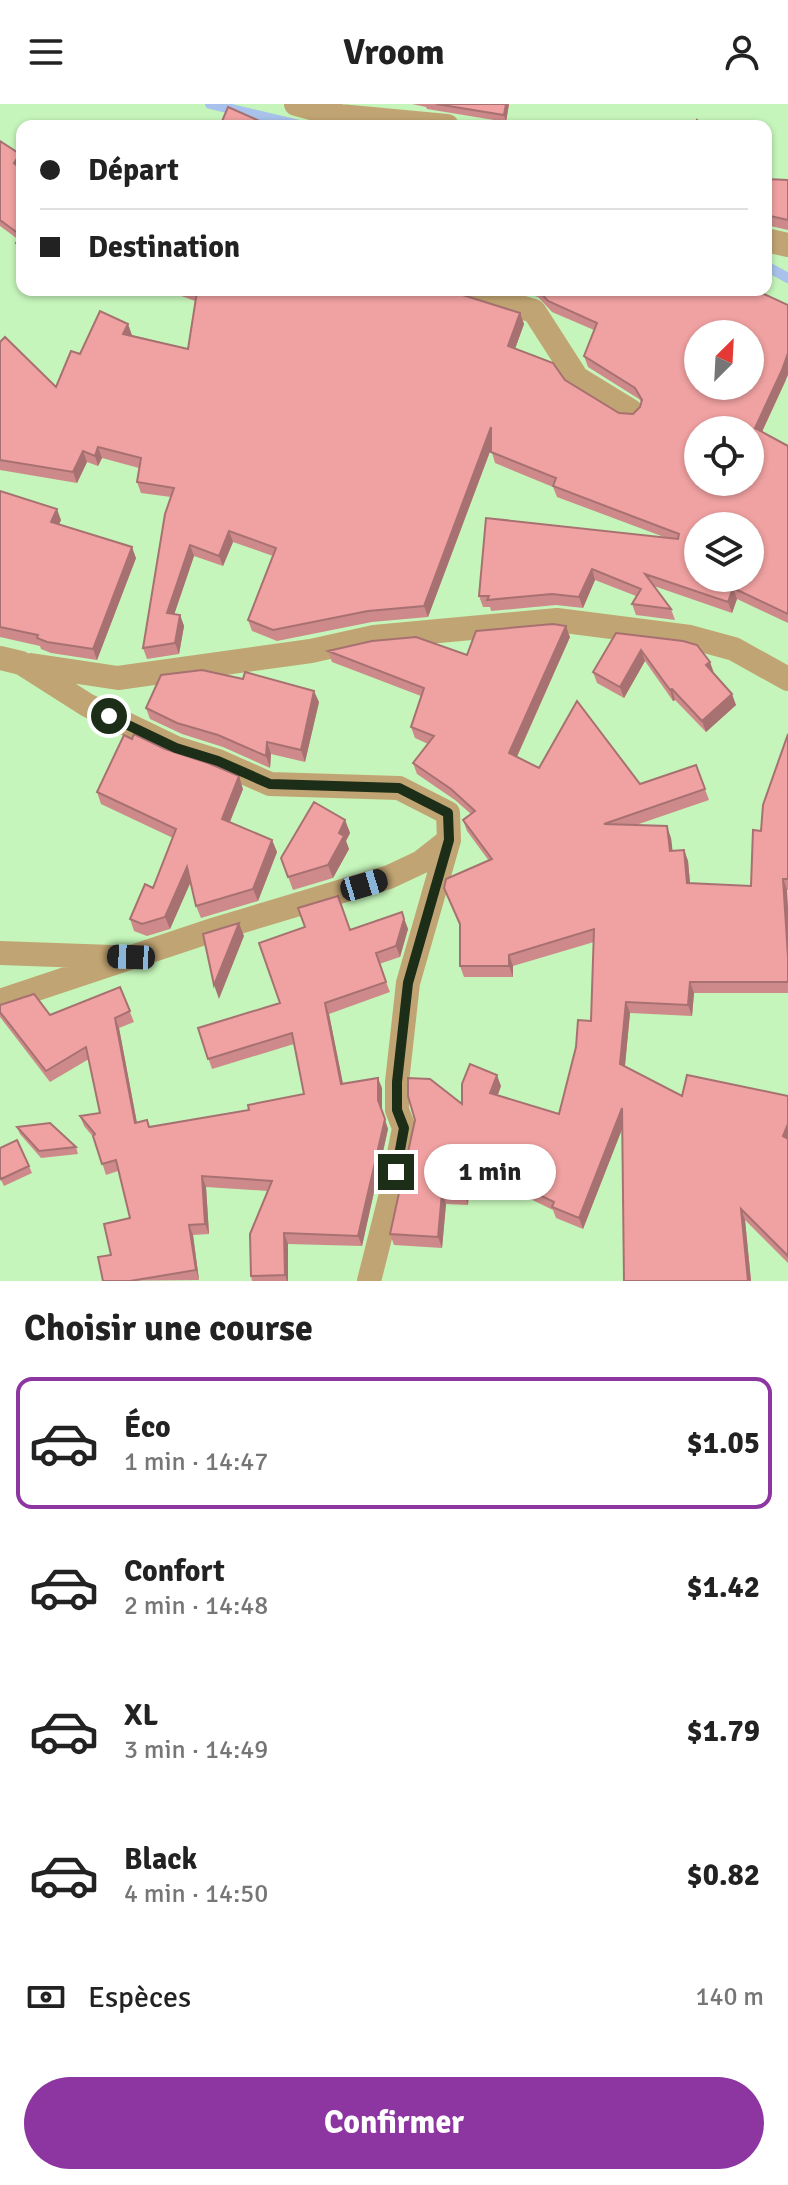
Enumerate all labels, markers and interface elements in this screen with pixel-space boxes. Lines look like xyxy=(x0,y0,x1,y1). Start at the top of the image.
icon: menu xyxy=(24,30,68,74)
text: Vroom xyxy=(343,30,445,75)
icon: person xyxy=(720,30,764,74)
text: Départ xyxy=(88,152,179,189)
text: Destination xyxy=(88,229,240,266)
north arrow xyxy=(684,320,764,400)
map controls xyxy=(684,320,764,592)
button: locate xyxy=(684,416,764,496)
button: layers xyxy=(684,512,764,592)
route start xyxy=(91,698,127,734)
car xyxy=(338,867,390,903)
car xyxy=(107,944,155,970)
callout: 1 min xyxy=(424,1144,556,1200)
route end xyxy=(378,1154,414,1190)
text: 1 min xyxy=(459,1156,521,1188)
text: Choisir une course xyxy=(24,1306,313,1351)
icon: car xyxy=(28,1407,100,1479)
text: Éco xyxy=(124,1409,171,1446)
text: $1.05 xyxy=(687,1425,760,1462)
text: 1 min · 14:47 xyxy=(124,1446,268,1478)
icon: car xyxy=(28,1551,100,1623)
text: Confort xyxy=(124,1553,225,1590)
text: $1.42 xyxy=(687,1569,760,1606)
text: 2 min · 14:48 xyxy=(124,1590,268,1622)
icon: car xyxy=(28,1695,100,1767)
text: XL xyxy=(124,1697,158,1734)
text: $1.79 xyxy=(687,1713,760,1750)
text: 3 min · 14:49 xyxy=(124,1734,268,1766)
icon: car xyxy=(28,1839,100,1911)
text: Black xyxy=(124,1841,197,1878)
text: $0.82 xyxy=(687,1857,760,1894)
text: 4 min · 14:50 xyxy=(124,1878,268,1910)
icon: cash xyxy=(24,1975,68,2019)
text: Espèces xyxy=(88,1979,191,2016)
text: 140 m xyxy=(695,1981,764,2013)
button: Confirmer xyxy=(24,2077,764,2169)

